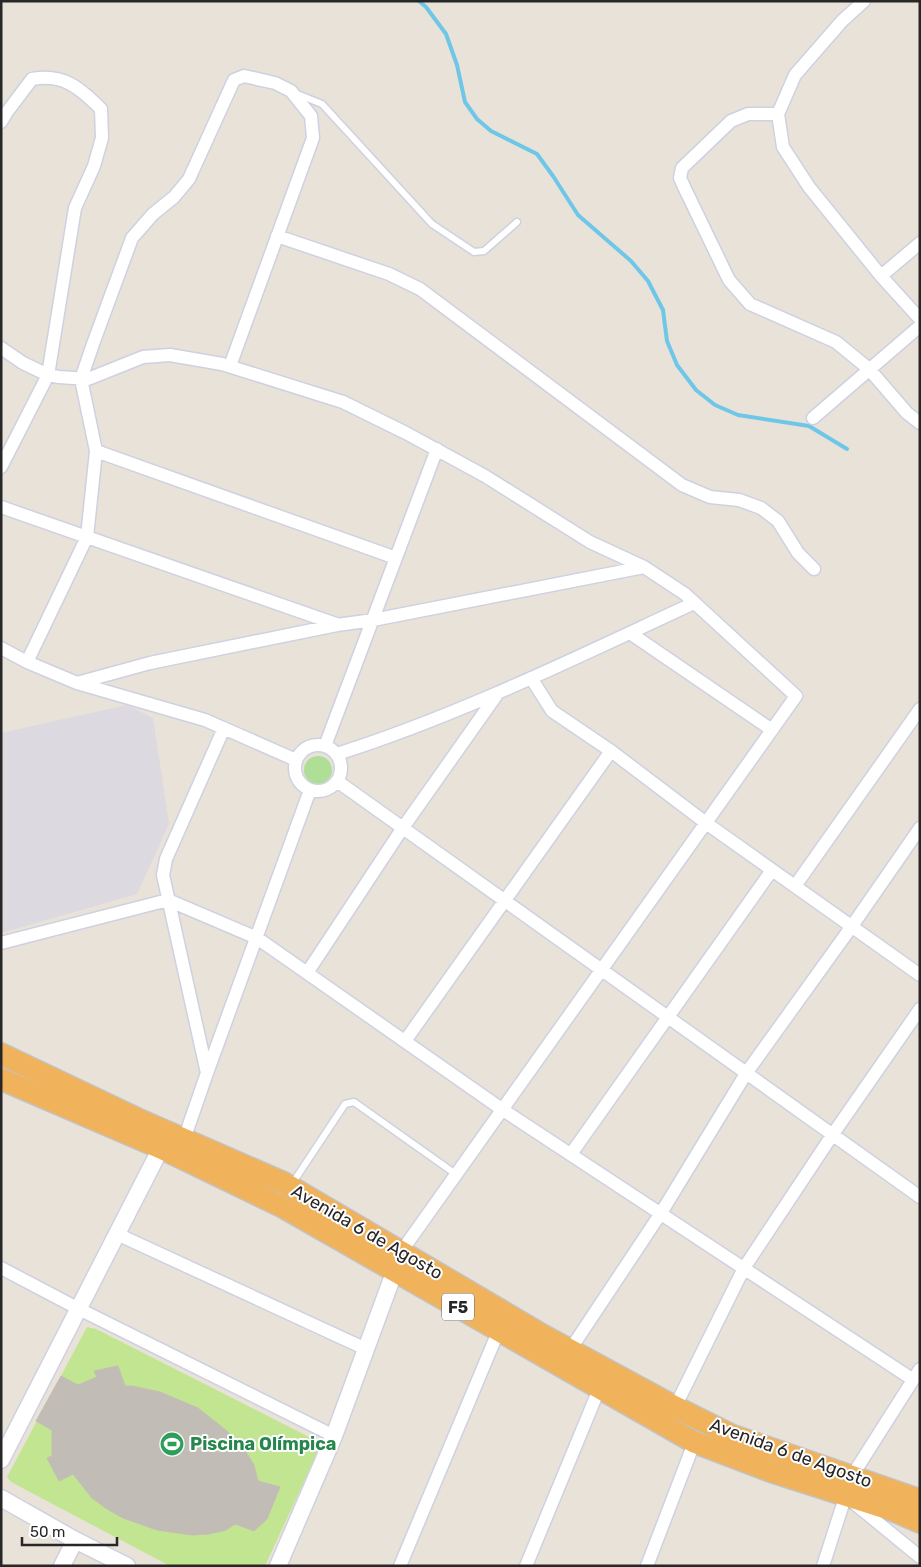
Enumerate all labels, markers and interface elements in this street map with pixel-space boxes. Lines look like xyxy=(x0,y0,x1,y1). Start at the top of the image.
street label: Avenida 6 de Agosto xyxy=(287,1180,447,1284)
road number: F5 xyxy=(442,1294,474,1320)
street label: Avenida 6 de Agosto xyxy=(707,1413,875,1493)
sports icon: Piscina Olímpica xyxy=(159,1431,185,1457)
place label: Piscina Olímpica xyxy=(190,1433,336,1455)
scale bar xyxy=(22,1514,118,1546)
text: 50 m xyxy=(30,1523,65,1541)

